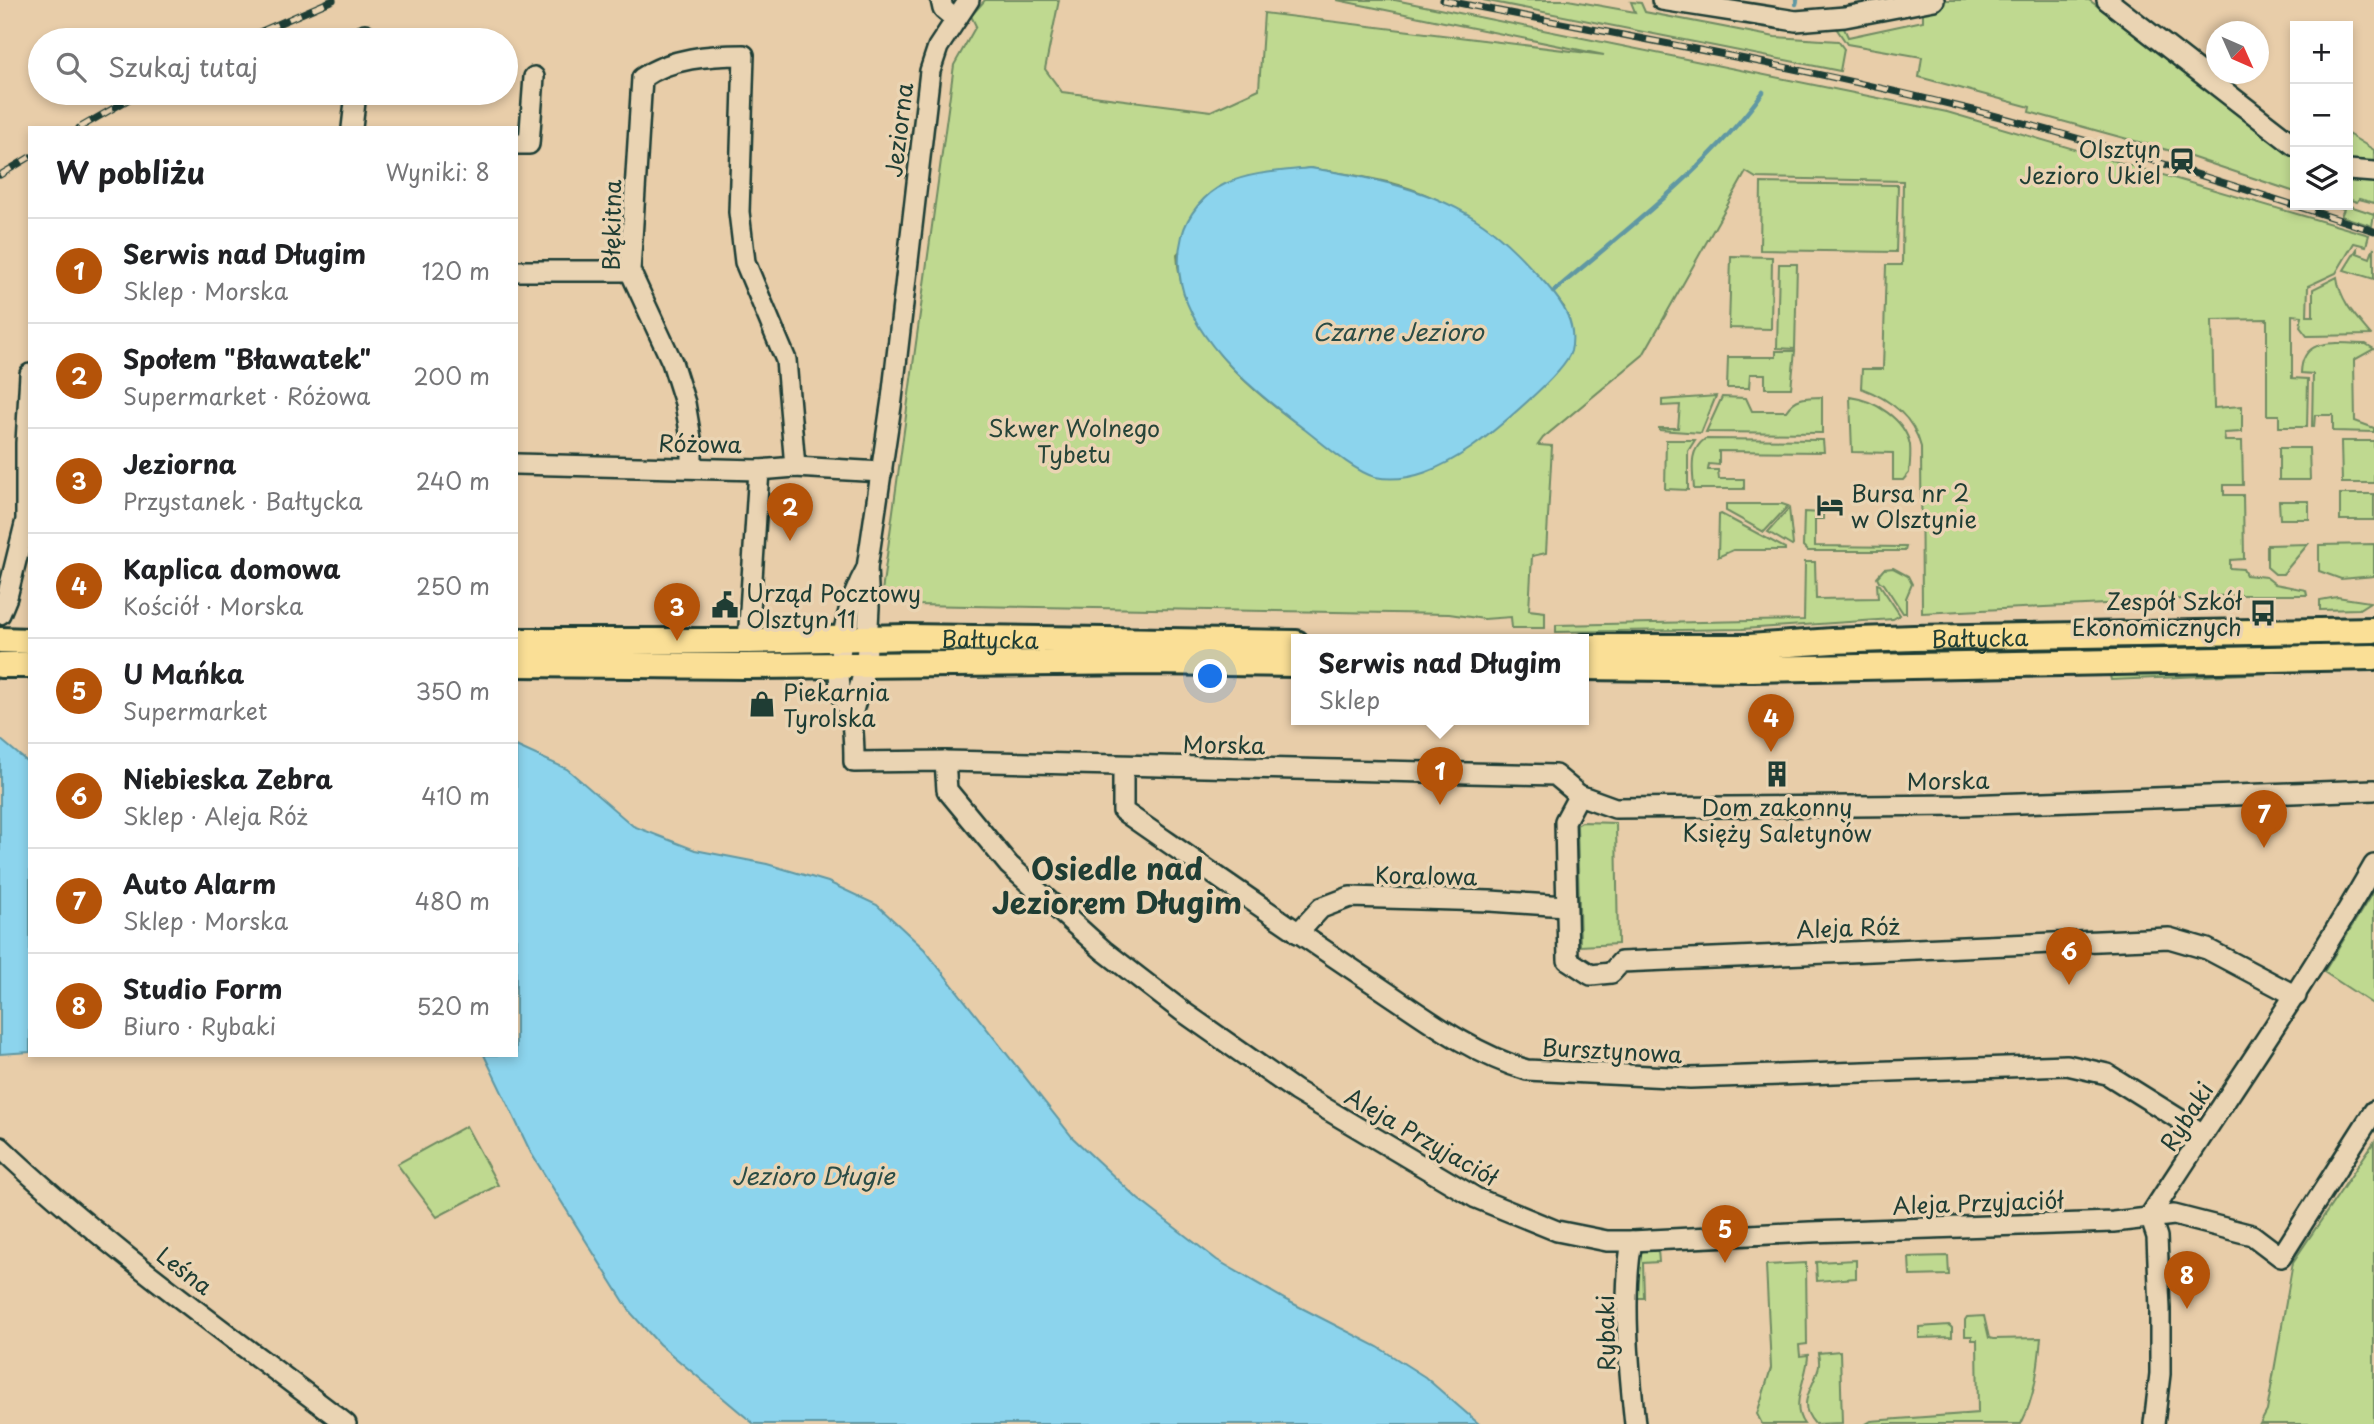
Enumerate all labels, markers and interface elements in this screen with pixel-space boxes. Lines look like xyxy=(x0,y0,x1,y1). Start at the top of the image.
north arrow xyxy=(2206,21,2269,84)
map controls xyxy=(2290,21,2353,210)
button: + xyxy=(2290,21,2353,84)
search box xyxy=(28,28,518,105)
text: Szukaj tutaj xyxy=(108,47,258,86)
icon: search xyxy=(52,48,90,86)
street label: Jeziorna xyxy=(875,80,921,179)
button: − xyxy=(2290,84,2353,147)
place label: Olsztyn Jezioro Ukiel xyxy=(2019,131,2161,192)
station icon: Olsztyn Jezioro Ukiel xyxy=(2167,146,2197,176)
button: layers xyxy=(2290,147,2353,210)
text: W pobliżu xyxy=(56,149,205,194)
text: Wyniki: 8 xyxy=(386,154,490,189)
street label: Błękitna xyxy=(593,178,629,271)
text: Serwis nad Długim xyxy=(123,234,366,273)
text: 1 xyxy=(74,253,85,288)
text: 120 m xyxy=(422,253,490,288)
text: Sklep · Morska xyxy=(123,273,288,308)
water label: Czarne Jezioro xyxy=(1312,313,1485,349)
text: Społem "Bławatek" xyxy=(123,339,371,378)
text: 2 xyxy=(71,358,87,393)
text: 200 m xyxy=(413,358,490,393)
text: Supermarket · Różowa xyxy=(123,378,370,413)
park label: Skwer Wolnego Tybetu xyxy=(988,410,1160,471)
street label: Różowa xyxy=(658,425,743,461)
text: Jeziorna xyxy=(123,444,237,483)
text: 3 xyxy=(71,463,87,498)
text: 240 m xyxy=(416,463,490,498)
place label: Bursa nr 2 w Olsztynie xyxy=(1851,475,1977,536)
text: Przystanek · Bałtycka xyxy=(123,483,363,518)
pin: 2 xyxy=(767,483,813,541)
hotel icon: Bursa nr 2 w Olsztynie xyxy=(1815,490,1845,520)
text: Kaplica domowa xyxy=(123,549,340,588)
text: 4 xyxy=(71,568,87,603)
text: 250 m xyxy=(416,568,490,603)
place label: Urząd Pocztowy Olsztyn 11 xyxy=(746,575,921,636)
pin: 3 xyxy=(654,583,700,641)
place label: Zespół Szkół Ekonomicznych xyxy=(2072,583,2243,644)
text: Kościół · Morska xyxy=(123,588,303,623)
public building icon: Urząd Pocztowy Olsztyn 11 xyxy=(710,590,740,620)
bus stop icon: Zespół Szkół Ekonomicznych xyxy=(2248,598,2278,628)
street label: Bałtycka xyxy=(1931,619,2029,655)
street label: Bałtycka xyxy=(941,620,1040,657)
popup xyxy=(1291,634,1589,725)
text: Serwis nad Długim xyxy=(1318,643,1562,682)
text: U Mańka xyxy=(123,654,244,693)
your location xyxy=(1193,659,1227,693)
text: 5 xyxy=(72,673,86,708)
text: 350 m xyxy=(415,673,490,708)
place label: Piekarnia Tyrolska xyxy=(783,674,889,735)
text: Sklep xyxy=(1318,682,1380,717)
shop icon: Piekarnia Tyrolska xyxy=(747,689,777,719)
text: Supermarket xyxy=(123,693,267,728)
pin: 4 xyxy=(1748,694,1794,752)
street label: Morska xyxy=(1182,726,1266,762)
pin: 1 xyxy=(1417,747,1463,805)
text: Niebieska Zebra xyxy=(123,759,333,798)
building icon: Dom zakonny Księży Saletynów xyxy=(1762,759,1792,789)
street label: Morska xyxy=(1906,762,1990,798)
text: 6 xyxy=(71,778,87,813)
text: 410 m xyxy=(421,778,490,813)
place label: Dom zakonny Księży Saletynów xyxy=(1682,789,1872,850)
pin: 7 xyxy=(2241,790,2287,848)
text: Sklep · Aleja Róż xyxy=(123,798,308,833)
district label: Osiedle nad Jeziorem Długim xyxy=(992,845,1242,924)
street label: Koralowa xyxy=(1374,857,1478,893)
text: Auto Alarm xyxy=(123,864,276,903)
text: 7 xyxy=(72,883,86,918)
text: 480 m xyxy=(415,883,490,918)
text: Sklep · Morska xyxy=(123,903,288,938)
street label: Aleja Róż xyxy=(1796,908,1900,946)
pin: 6 xyxy=(2046,927,2092,985)
text: Studio Form xyxy=(123,969,282,1008)
text: 8 xyxy=(72,988,86,1023)
text: 520 m xyxy=(417,988,490,1023)
text: Biuro · Rybaki xyxy=(123,1008,276,1043)
street label: Bursztynowa xyxy=(1541,1029,1684,1071)
street label: Rybaki xyxy=(2151,1074,2221,1158)
street label: Aleja Przyjaciół xyxy=(1339,1078,1506,1194)
water label: Jezioro Długie xyxy=(732,1157,896,1193)
street label: Aleja Przyjaciół xyxy=(1892,1181,2065,1222)
pin: 5 xyxy=(1702,1205,1748,1263)
street label: Leśna xyxy=(150,1237,221,1303)
pin: 8 xyxy=(2164,1251,2210,1309)
street label: Rybaki xyxy=(1587,1295,1623,1371)

